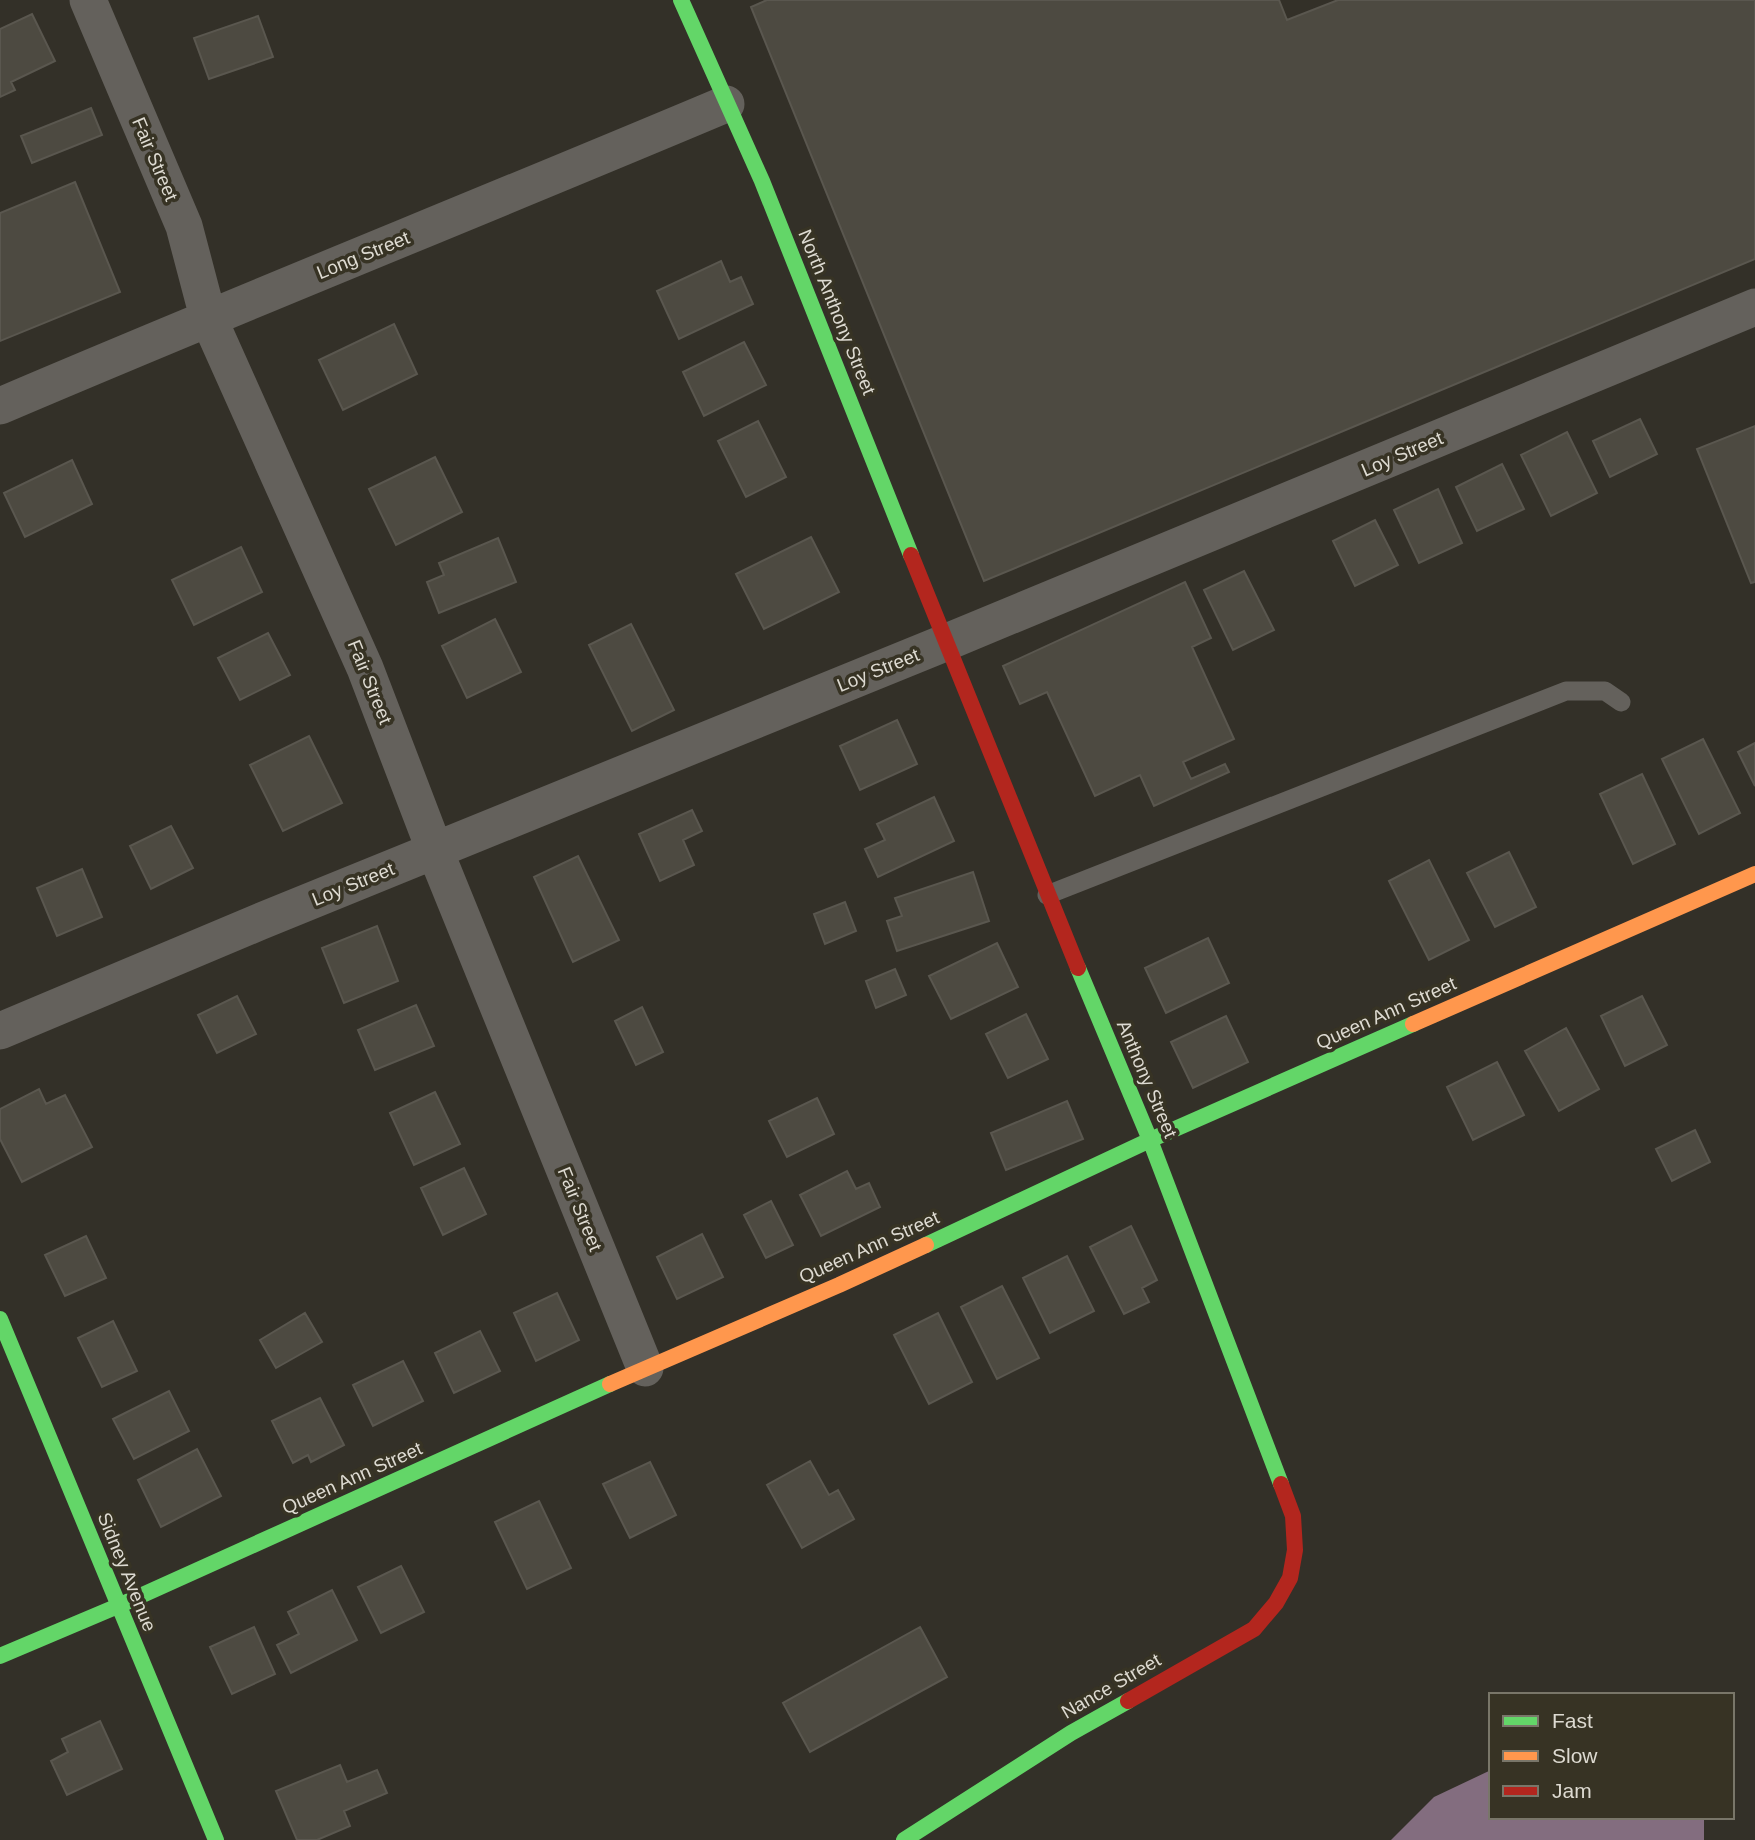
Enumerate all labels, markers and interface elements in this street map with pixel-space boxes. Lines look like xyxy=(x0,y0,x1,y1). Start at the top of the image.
street label: Fair Street xyxy=(128,114,182,205)
street label: North Anthony Street xyxy=(794,226,880,398)
street label: Long Street xyxy=(314,227,413,283)
street label: Loy Street xyxy=(1358,427,1447,481)
street label: Fair Street xyxy=(344,637,397,728)
street label: Loy Street xyxy=(834,644,923,696)
street label: Loy Street xyxy=(309,858,398,910)
street label: Queen Ann Street xyxy=(1313,972,1460,1053)
street label: Anthony Street xyxy=(1113,1017,1181,1142)
street label: Fair Street xyxy=(554,1164,607,1255)
street label: Queen Ann Street xyxy=(796,1206,943,1287)
street label: Queen Ann Street xyxy=(279,1437,426,1518)
street label: Sidney Avenue xyxy=(94,1509,160,1635)
street label: Nance Street xyxy=(1058,1649,1165,1723)
legend xyxy=(1489,1693,1734,1819)
text: Fast xyxy=(1552,1709,1593,1732)
text: Slow xyxy=(1552,1744,1598,1767)
text: Jam xyxy=(1552,1779,1592,1802)

